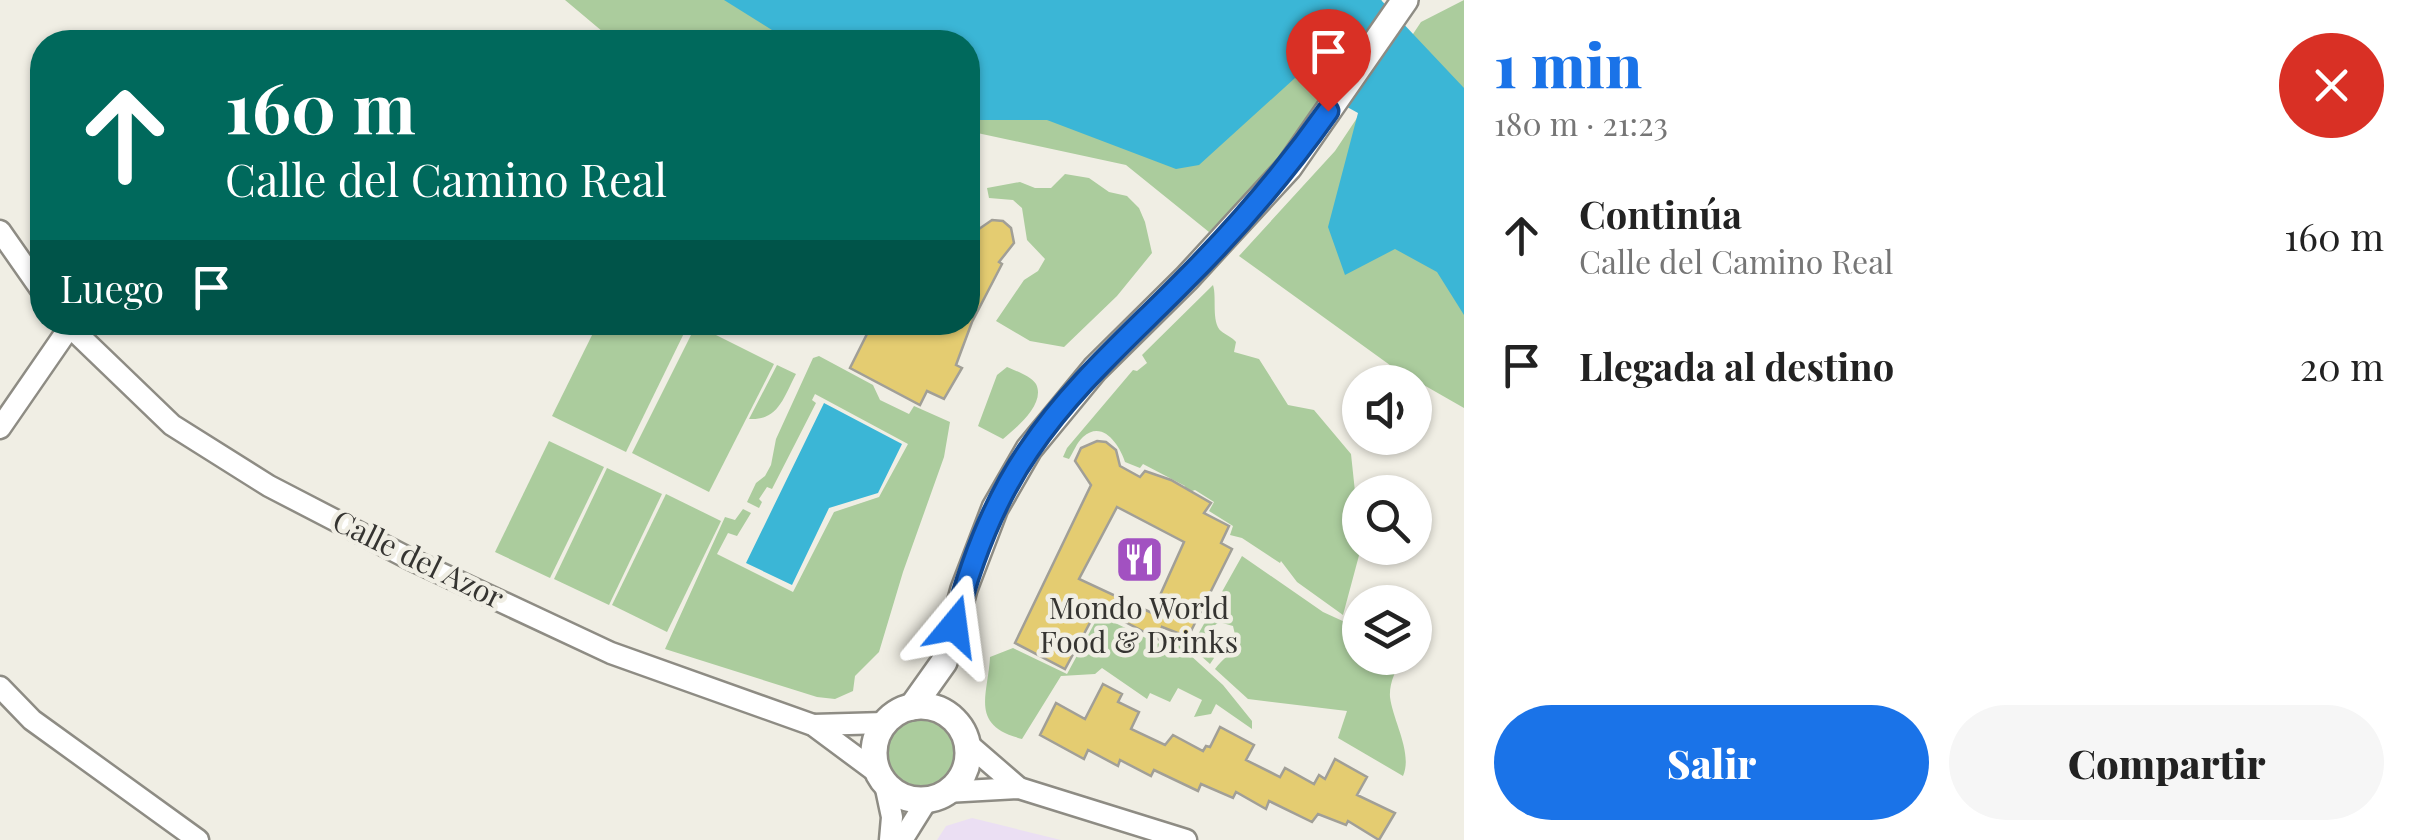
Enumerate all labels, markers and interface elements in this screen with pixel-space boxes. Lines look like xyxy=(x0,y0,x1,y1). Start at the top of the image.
pin xyxy=(1286,9,1371,112)
text: 1 min xyxy=(1494,23,1642,103)
icon: arrive xyxy=(1301,24,1356,79)
button: close xyxy=(2279,33,2384,138)
text: 160 m xyxy=(225,58,416,152)
icon: ahead xyxy=(60,70,190,200)
text: 180 m · 21:23 xyxy=(1494,101,1668,144)
text: Calle del Camino Real xyxy=(225,148,667,208)
text: Continúa xyxy=(1579,188,1742,239)
icon: ahead xyxy=(1494,208,1549,263)
text: 160 m xyxy=(2284,210,2384,261)
text: Calle del Camino Real xyxy=(1579,239,1893,282)
icon: arrive xyxy=(184,260,239,315)
text: Luego xyxy=(60,262,164,313)
icon: arrive xyxy=(1494,338,1549,393)
text: Llegada al destino xyxy=(1579,340,1894,391)
text: 20 m xyxy=(2300,340,2384,391)
map controls xyxy=(1342,365,1432,675)
button: sound xyxy=(1342,365,1432,455)
button: search xyxy=(1342,475,1432,565)
street label: Calle del Azor xyxy=(327,500,511,617)
restaurant icon: Mondo World Food & Drinks xyxy=(1113,534,1165,586)
position arrow xyxy=(902,574,1006,678)
button: layers xyxy=(1342,585,1432,675)
place label: Mondo World Food & Drinks xyxy=(1040,587,1238,661)
button: Salir xyxy=(1494,705,1929,820)
button: Compartir xyxy=(1949,705,2384,820)

